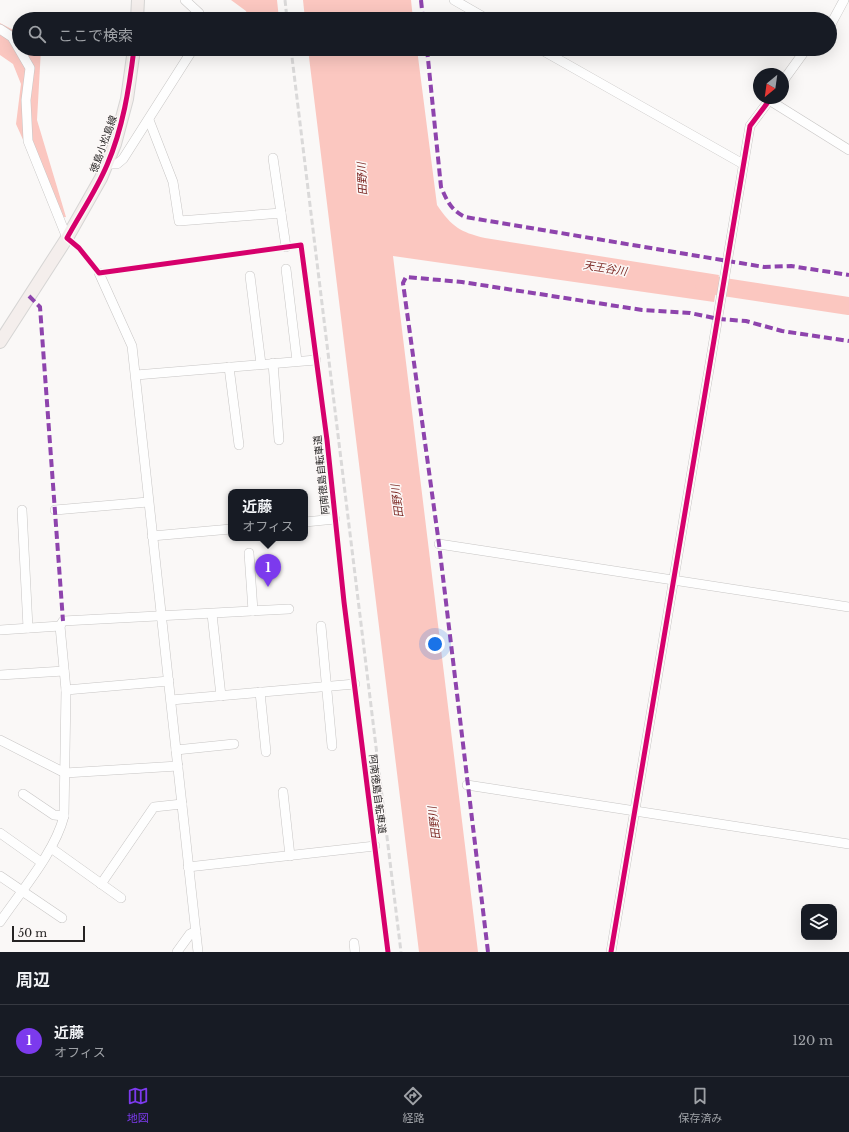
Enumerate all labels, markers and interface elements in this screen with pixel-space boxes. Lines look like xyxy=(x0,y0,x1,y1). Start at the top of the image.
search box xyxy=(12,12,837,56)
icon: search xyxy=(26,23,48,45)
text: ここで検索 xyxy=(58,26,133,45)
north arrow xyxy=(753,68,789,104)
street label: 徳島小松島線 xyxy=(87,114,120,175)
water label: 田野川 xyxy=(354,161,370,196)
water label: 天王谷川 xyxy=(582,258,629,279)
street label: 阿南徳島自転車道 xyxy=(311,434,332,515)
water label: 田野川 xyxy=(388,483,406,518)
popup xyxy=(228,489,308,541)
text: 近藤 xyxy=(242,497,272,516)
text: オフィス xyxy=(242,518,294,535)
pin: 1 xyxy=(255,554,281,587)
your location xyxy=(425,634,445,654)
street label: 阿南徳島自転車道 xyxy=(366,754,389,835)
water label: 田野川 xyxy=(425,805,443,840)
map controls xyxy=(801,904,837,940)
button: layers xyxy=(801,904,837,940)
scale bar xyxy=(12,924,85,943)
text: 50 m xyxy=(18,926,47,940)
text: 周辺 xyxy=(16,970,50,991)
text: 近藤 xyxy=(54,1023,84,1042)
text: 1 xyxy=(26,1032,32,1049)
text: 120 m xyxy=(792,1032,833,1049)
text: オフィス xyxy=(54,1044,106,1061)
tab: 地図 xyxy=(127,1085,149,1125)
tab: 経路 xyxy=(402,1085,424,1125)
tab: 保存済み xyxy=(678,1085,722,1125)

